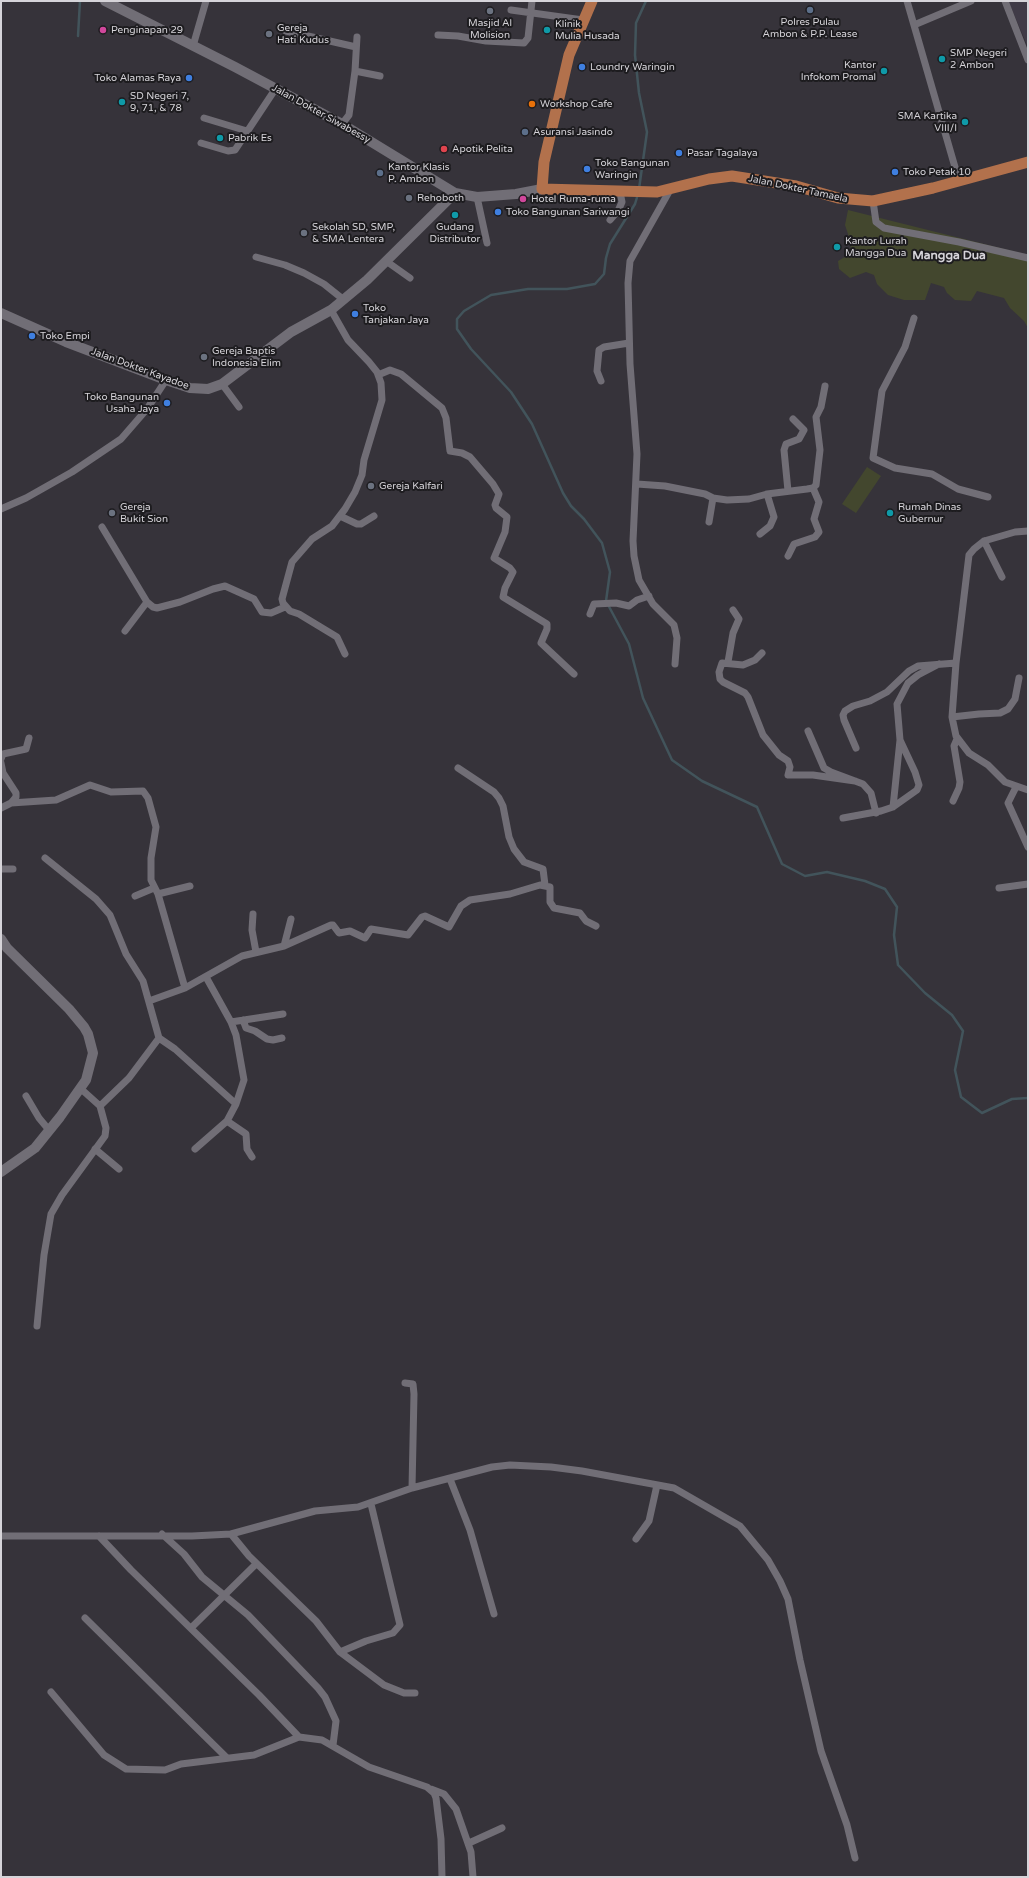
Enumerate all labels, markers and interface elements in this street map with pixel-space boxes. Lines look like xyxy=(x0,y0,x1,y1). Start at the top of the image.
marker: Polres Pulau Ambon & P.P. Lease xyxy=(805,5,815,15)
marker: Masjid Al Molision xyxy=(485,6,495,16)
place label: Polres Pulau Ambon & P.P. Lease xyxy=(763,16,857,40)
place label: Masjid Al Molision xyxy=(468,17,512,40)
place label: Klinik Mulia Husada xyxy=(555,18,620,42)
place label: Gereja Hati Kudus xyxy=(277,22,329,46)
place label: Penginapan 29 xyxy=(111,24,183,36)
marker: Penginapan 29 xyxy=(98,25,108,35)
marker: Klinik Mulia Husada xyxy=(542,25,552,35)
marker: Gereja Hati Kudus xyxy=(264,29,274,39)
place label: SMP Negeri 2 Ambon xyxy=(950,47,1007,70)
marker: SMP Negeri 2 Ambon xyxy=(937,54,947,64)
place label: Kantor Infokom Promal xyxy=(801,59,876,82)
place label: Loundry Waringin xyxy=(590,61,675,73)
marker: Loundry Waringin xyxy=(577,62,587,72)
marker: Kantor Infokom Promal xyxy=(879,66,889,76)
place label: Toko Alamas Raya xyxy=(94,72,181,84)
marker: Toko Alamas Raya xyxy=(184,73,194,83)
street label: Jalan Dokter Siwabessy xyxy=(270,82,372,146)
place label: SD Negeri 7, 9, 71, & 78 xyxy=(130,90,189,114)
marker: SD Negeri 7, 9, 71, & 78 xyxy=(117,97,127,107)
place label: Workshop Cafe xyxy=(540,98,612,110)
marker: Workshop Cafe xyxy=(527,99,537,109)
place label: SMA Kartika VIII/I xyxy=(898,110,957,134)
marker: SMA Kartika VIII/I xyxy=(960,117,970,127)
place label: Asuransi Jasindo xyxy=(533,126,613,138)
marker: Asuransi Jasindo xyxy=(520,127,530,137)
place label: Pabrik Es xyxy=(228,132,272,144)
marker: Pabrik Es xyxy=(215,133,225,143)
place label: Apotik Pelita xyxy=(452,143,513,155)
marker: Apotik Pelita xyxy=(439,144,449,154)
place label: Pasar Tagalaya xyxy=(687,147,758,159)
marker: Pasar Tagalaya xyxy=(674,148,684,158)
place label: Toko Bangunan Waringin xyxy=(595,157,669,180)
place label: Kantor Klasis P. Ambon xyxy=(388,161,449,184)
marker: Toko Bangunan Waringin xyxy=(582,164,592,174)
place label: Toko Petak 10 xyxy=(903,166,971,178)
marker: Toko Petak 10 xyxy=(890,167,900,177)
marker: Kantor Klasis P. Ambon xyxy=(375,168,385,178)
street label: Jalan Dokter Tamaela xyxy=(747,173,849,205)
place label: Rehoboth xyxy=(417,192,464,204)
marker: Rehoboth xyxy=(404,193,414,203)
place label: Hotel Ruma-ruma xyxy=(531,193,616,205)
marker: Hotel Ruma-ruma xyxy=(518,194,528,204)
place label: Toko Bangunan Sariwangi xyxy=(506,206,629,218)
marker: Toko Bangunan Sariwangi xyxy=(493,207,503,217)
marker: Gudang Distributor xyxy=(450,210,460,220)
place label: Sekolah SD, SMP, & SMA Lentera xyxy=(312,221,395,244)
place label: Gudang Distributor xyxy=(430,221,480,244)
marker: Sekolah SD, SMP, & SMA Lentera xyxy=(299,228,309,238)
place label: Kantor Lurah Mangga Dua xyxy=(845,235,907,258)
marker: Kantor Lurah Mangga Dua xyxy=(832,242,842,252)
district label: Mangga Dua xyxy=(912,249,986,263)
place label: Toko Tanjakan Jaya xyxy=(363,302,429,326)
marker: Toko Tanjakan Jaya xyxy=(350,309,360,319)
place label: Toko Empi xyxy=(40,330,90,342)
marker: Toko Empi xyxy=(27,331,37,341)
place label: Gereja Baptis Indonesia Elim xyxy=(212,345,281,368)
street label: Jalan Dokter Kayadoe xyxy=(90,346,190,392)
marker: Gereja Baptis Indonesia Elim xyxy=(199,352,209,362)
place label: Toko Bangunan Usaha Jaya xyxy=(85,391,159,414)
marker: Toko Bangunan Usaha Jaya xyxy=(162,398,172,408)
place label: Gereja Kalfari xyxy=(379,480,443,492)
marker: Gereja Kalfari xyxy=(366,481,376,491)
place label: Gereja Bukit Sion xyxy=(120,501,168,524)
place label: Rumah Dinas Gubernur xyxy=(898,501,961,524)
marker: Gereja Bukit Sion xyxy=(107,508,117,518)
marker: Rumah Dinas Gubernur xyxy=(885,508,895,518)

